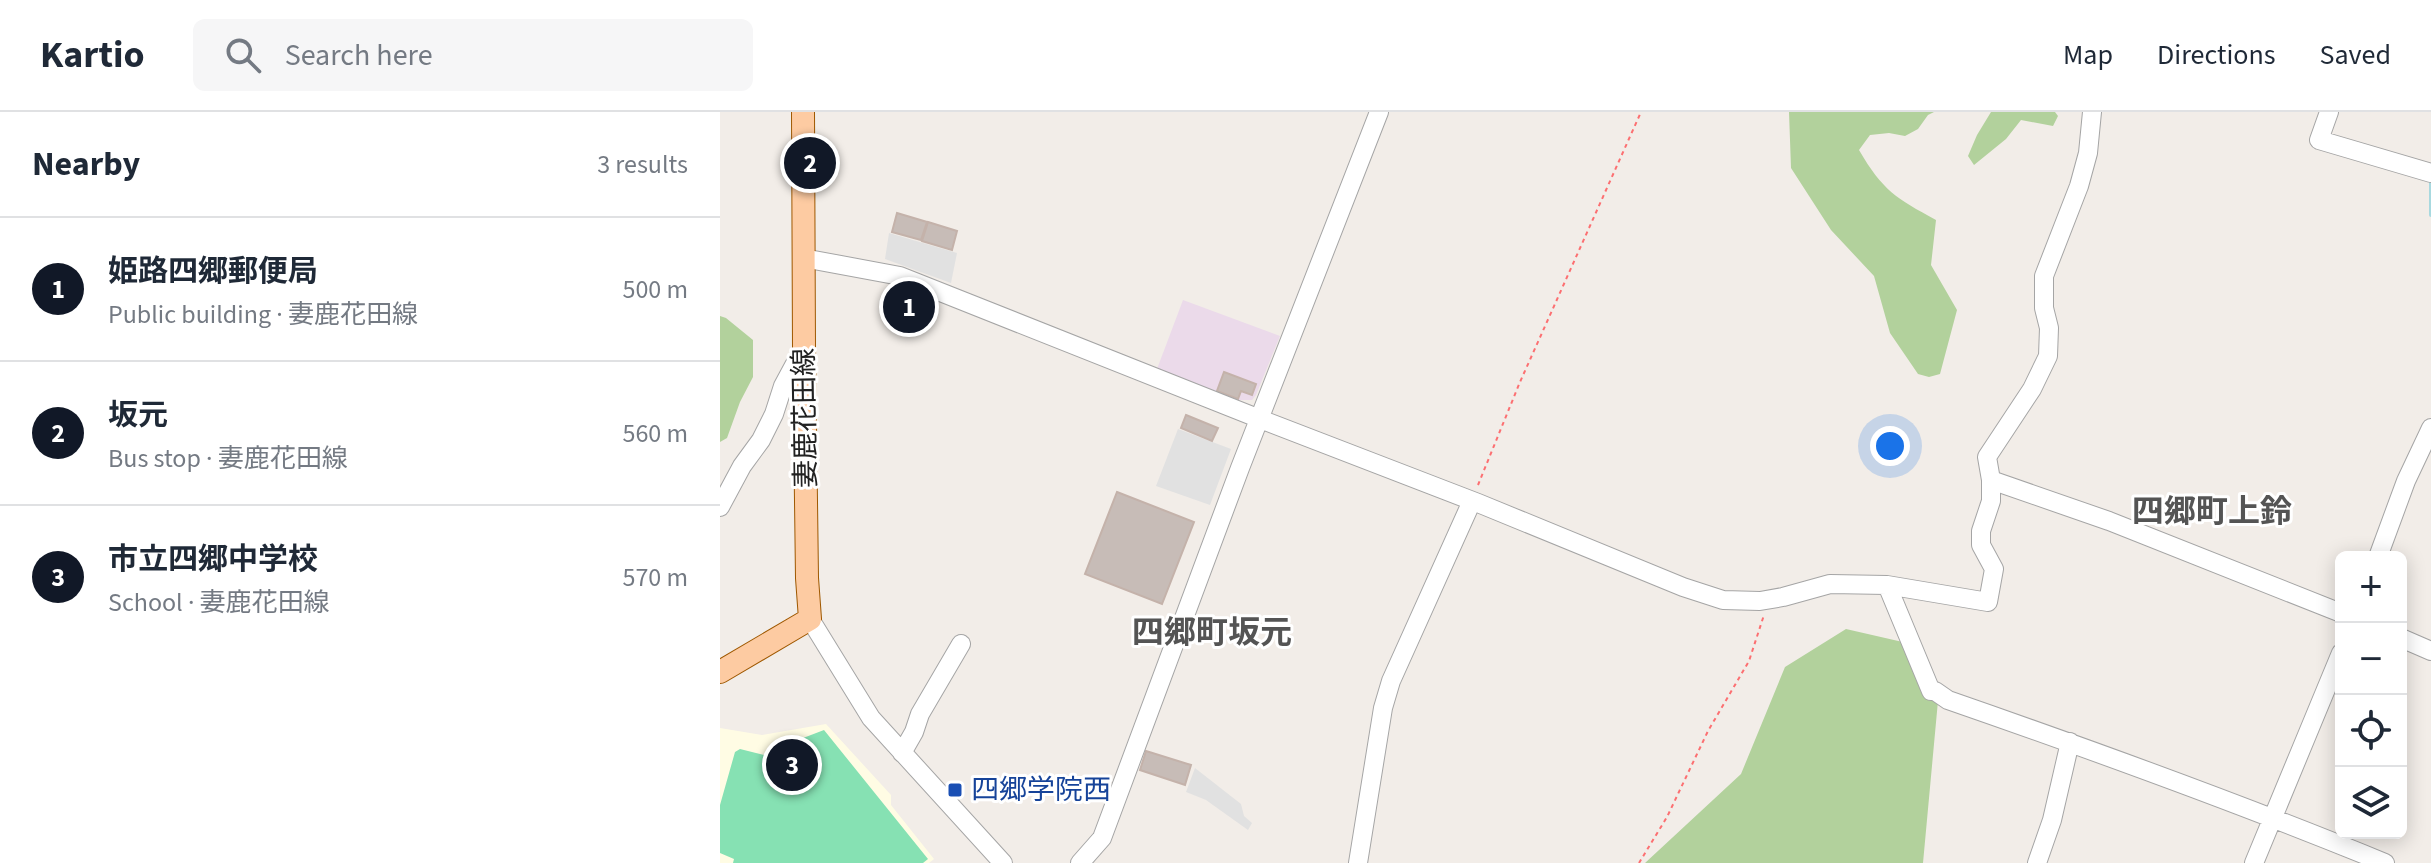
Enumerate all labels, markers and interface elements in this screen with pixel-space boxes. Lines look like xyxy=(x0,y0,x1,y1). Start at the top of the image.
search box xyxy=(193,19,753,91)
text: Kartio xyxy=(40,28,145,82)
icon: search xyxy=(221,33,265,77)
text: Search here xyxy=(285,34,433,77)
text: Map xyxy=(2063,35,2113,75)
text: Directions xyxy=(2157,35,2276,75)
text: Saved xyxy=(2320,35,2391,75)
pin: 2 xyxy=(784,133,836,193)
text: Nearby xyxy=(32,140,140,189)
text: 3 results xyxy=(597,146,688,183)
text: 姫路四郷郵便局 xyxy=(108,250,318,293)
text: 1 xyxy=(51,271,65,308)
text: 500 m xyxy=(622,271,688,308)
pin: 1 xyxy=(883,277,935,337)
text: Public building · 妻鹿花田線 xyxy=(108,296,418,333)
street label: 妻鹿花田線 xyxy=(784,348,826,488)
text: 坂元 xyxy=(108,394,168,437)
text: 2 xyxy=(51,415,65,452)
text: 560 m xyxy=(622,415,688,452)
your location xyxy=(1870,426,1910,466)
text: Bus stop · 妻鹿花田線 xyxy=(108,440,348,477)
district label: 四郷町上鈴 xyxy=(2132,489,2292,535)
text: 市立四郷中学校 xyxy=(108,538,318,581)
map controls xyxy=(2335,551,2407,839)
button: + xyxy=(2335,551,2407,623)
text: 3 xyxy=(51,559,65,596)
text: 570 m xyxy=(622,559,688,596)
text: School · 妻鹿花田線 xyxy=(108,584,330,621)
district label: 四郷町坂元 xyxy=(1132,610,1292,656)
button: − xyxy=(2335,623,2407,695)
button: locate xyxy=(2335,695,2407,767)
pin: 3 xyxy=(766,735,818,795)
button: layers xyxy=(2335,767,2407,839)
place label: 四郷学院西 xyxy=(971,770,1111,810)
marker: 四郷学院西 xyxy=(946,781,964,799)

